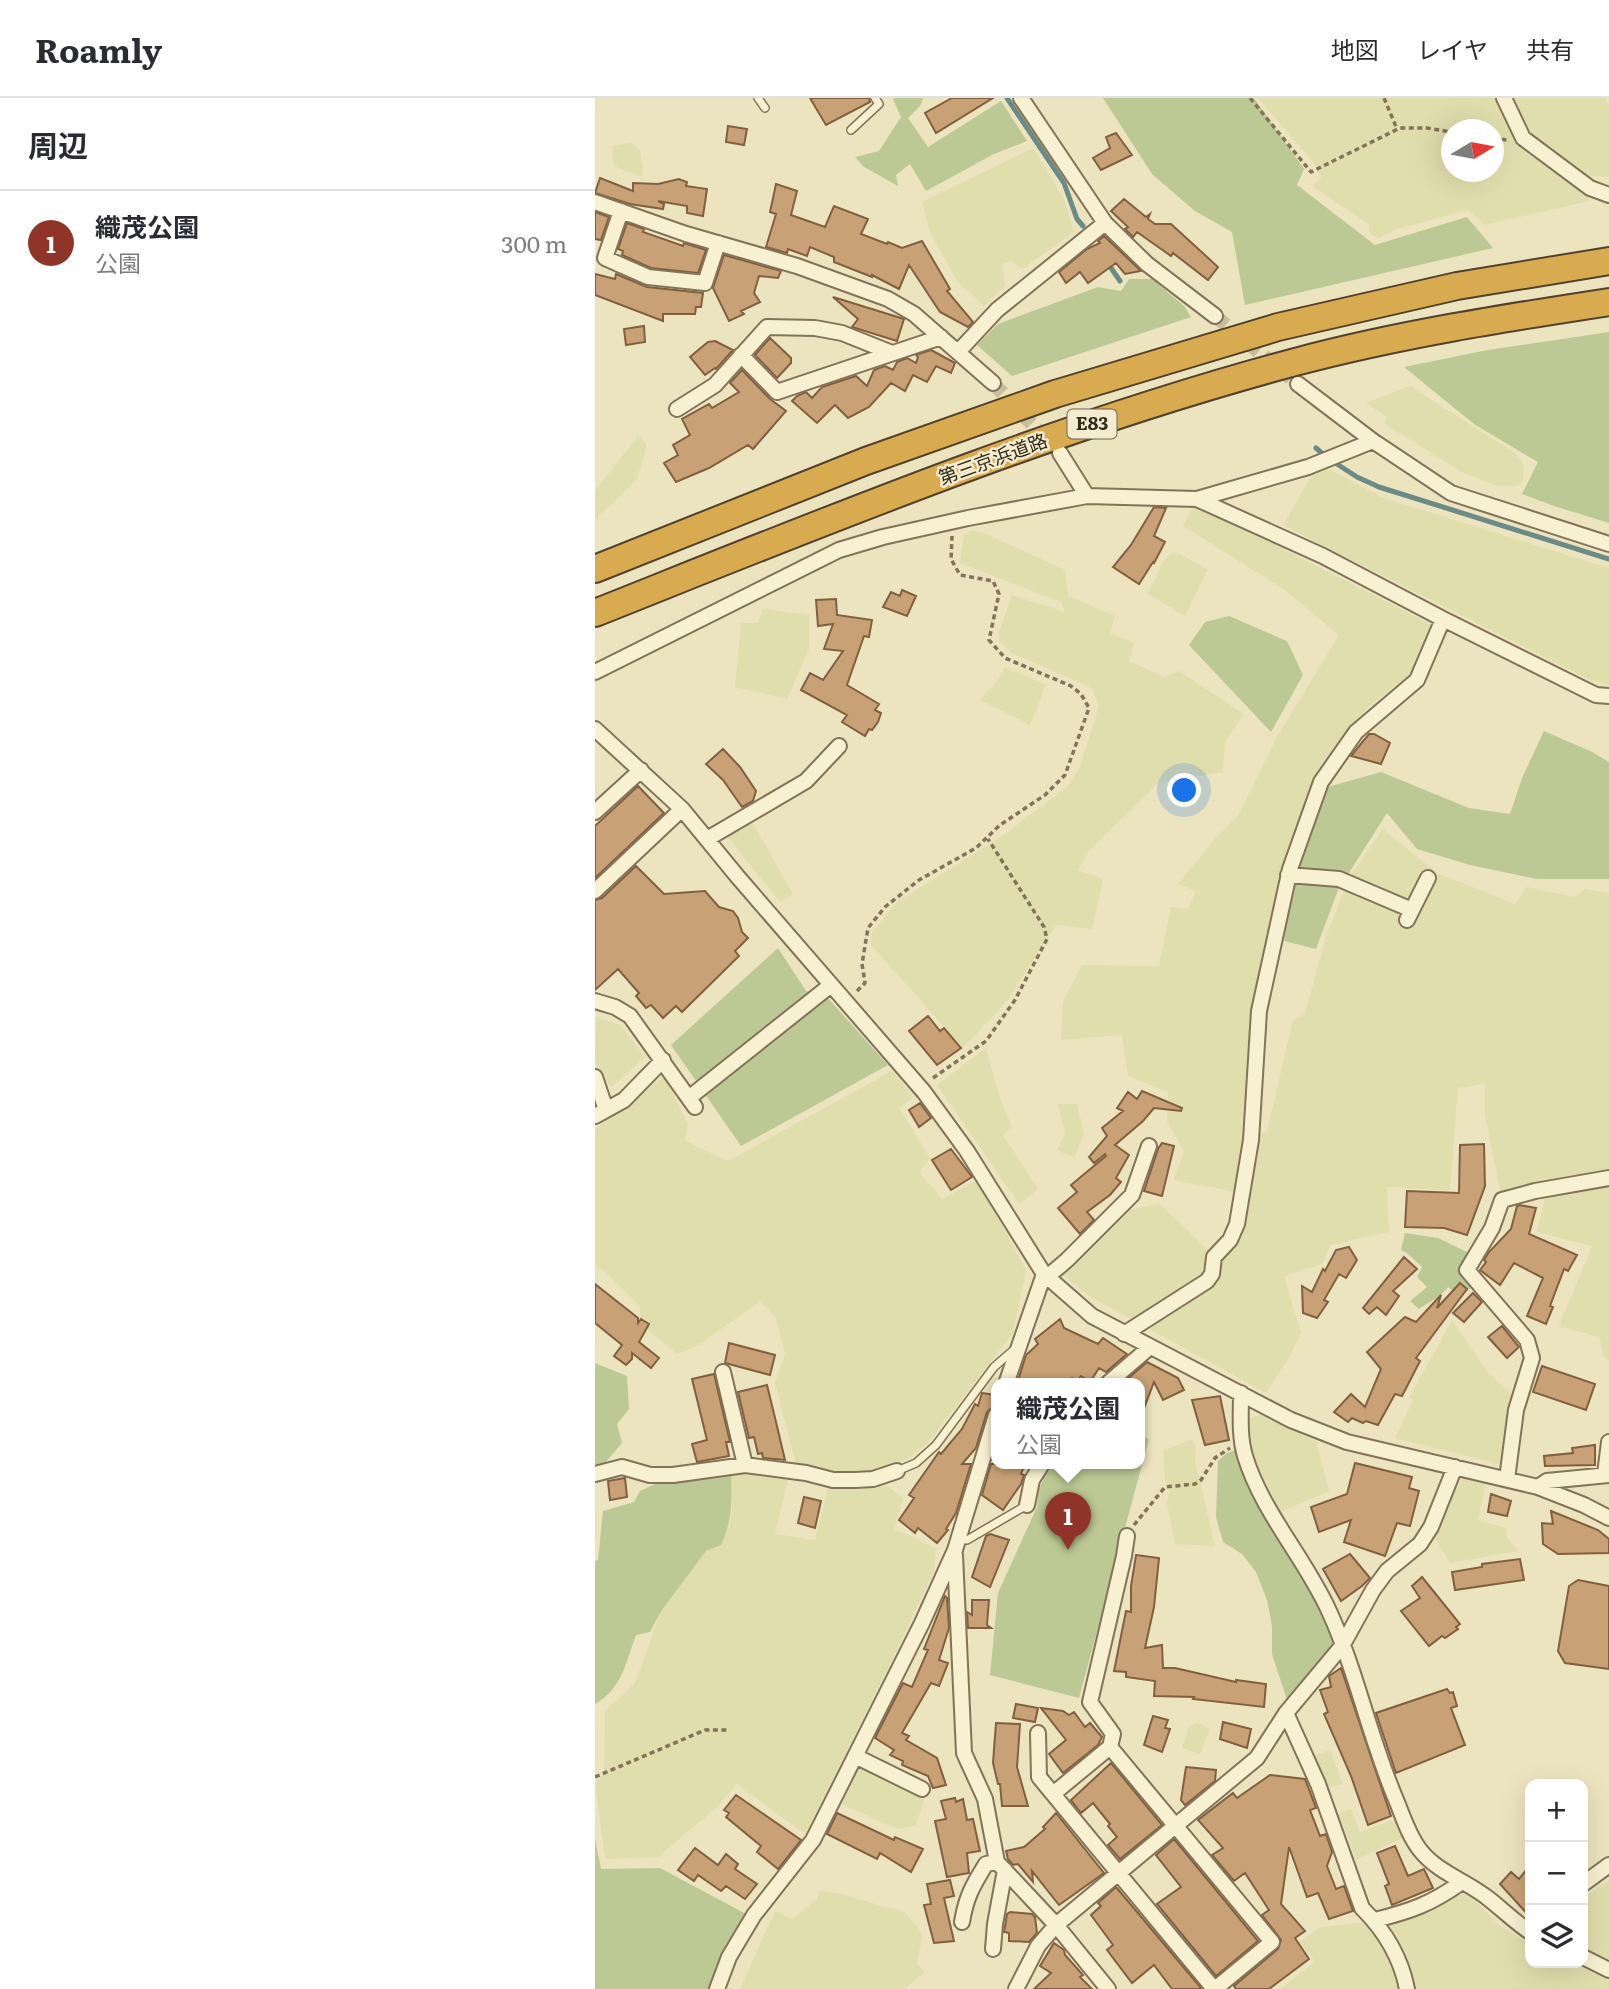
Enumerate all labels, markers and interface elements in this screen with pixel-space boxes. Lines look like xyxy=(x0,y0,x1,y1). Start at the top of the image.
text: Roamly xyxy=(35,24,162,73)
text: 地図 xyxy=(1331,31,1379,66)
text: レイヤ xyxy=(1417,31,1488,66)
text: 共有 xyxy=(1526,31,1574,66)
north arrow xyxy=(1441,119,1504,182)
text: 周辺 xyxy=(28,122,88,166)
text: 織茂公園 xyxy=(95,206,199,245)
text: 1 xyxy=(46,226,56,260)
text: 300 m xyxy=(501,226,567,260)
text: 公園 xyxy=(95,245,141,279)
road number: E83 xyxy=(1067,410,1117,438)
street label: 第三京浜道路 xyxy=(934,425,1051,491)
your location xyxy=(1167,773,1201,807)
popup xyxy=(991,1378,1145,1469)
text: 織茂公園 xyxy=(1016,1387,1120,1426)
text: 公園 xyxy=(1016,1426,1062,1460)
pin: 1 xyxy=(1045,1492,1091,1550)
map controls xyxy=(1525,1779,1588,1968)
button: + xyxy=(1525,1779,1588,1842)
button: − xyxy=(1525,1842,1588,1905)
button: layers xyxy=(1525,1905,1588,1968)

